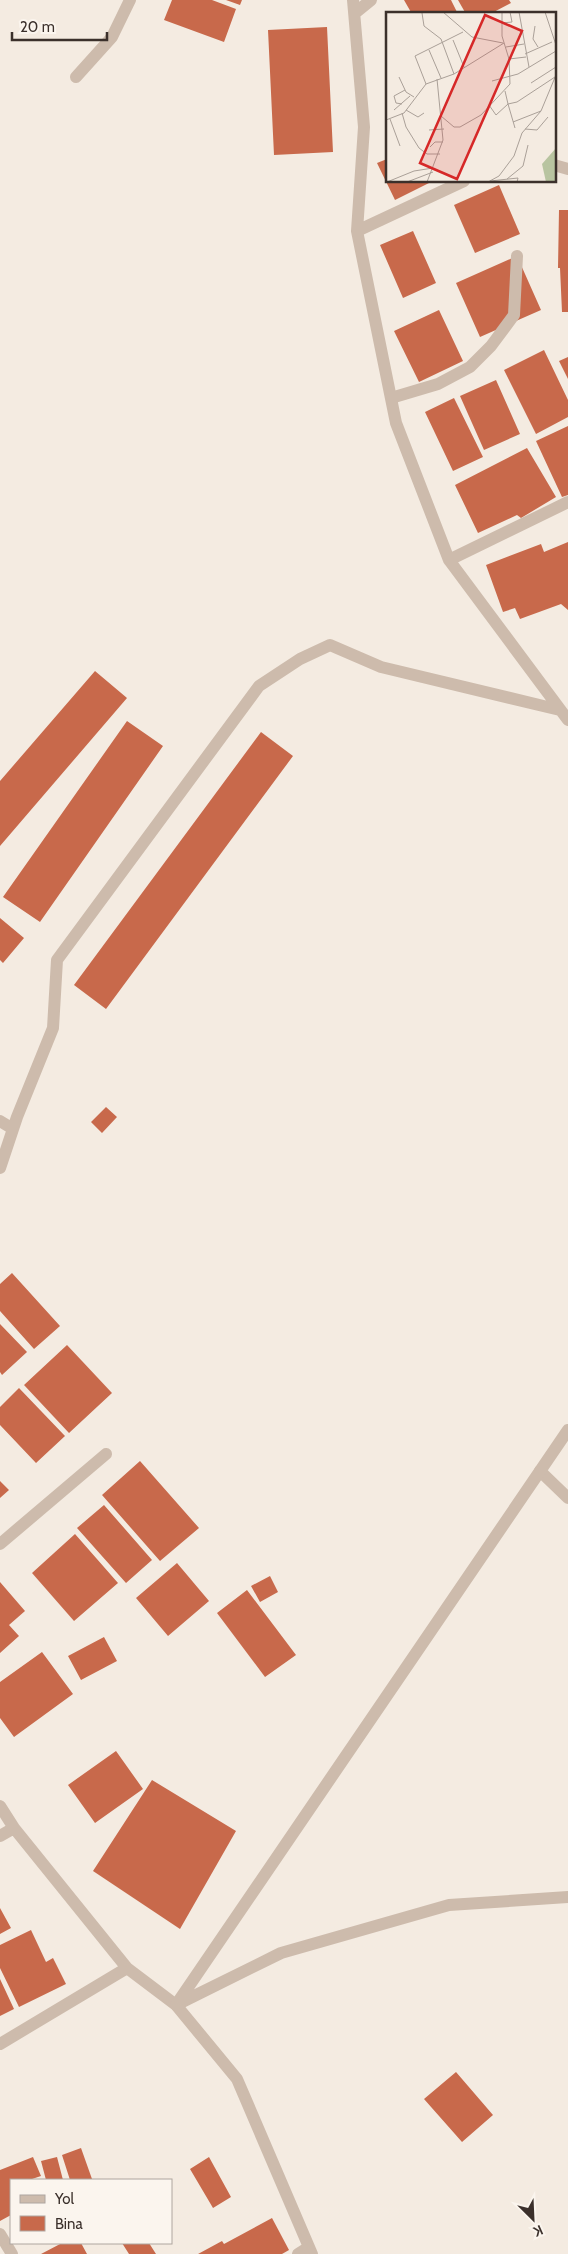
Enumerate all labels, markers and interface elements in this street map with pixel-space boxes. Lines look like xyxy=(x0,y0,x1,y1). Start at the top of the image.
scale bar xyxy=(12,10,108,42)
inset map xyxy=(386,12,556,182)
text: 20 m xyxy=(20,18,55,36)
legend xyxy=(10,2179,172,2244)
text: Yol xyxy=(54,2190,74,2208)
north arrow xyxy=(508,2194,558,2244)
text: Bina xyxy=(55,2215,83,2233)
text: K xyxy=(530,2221,546,2241)

